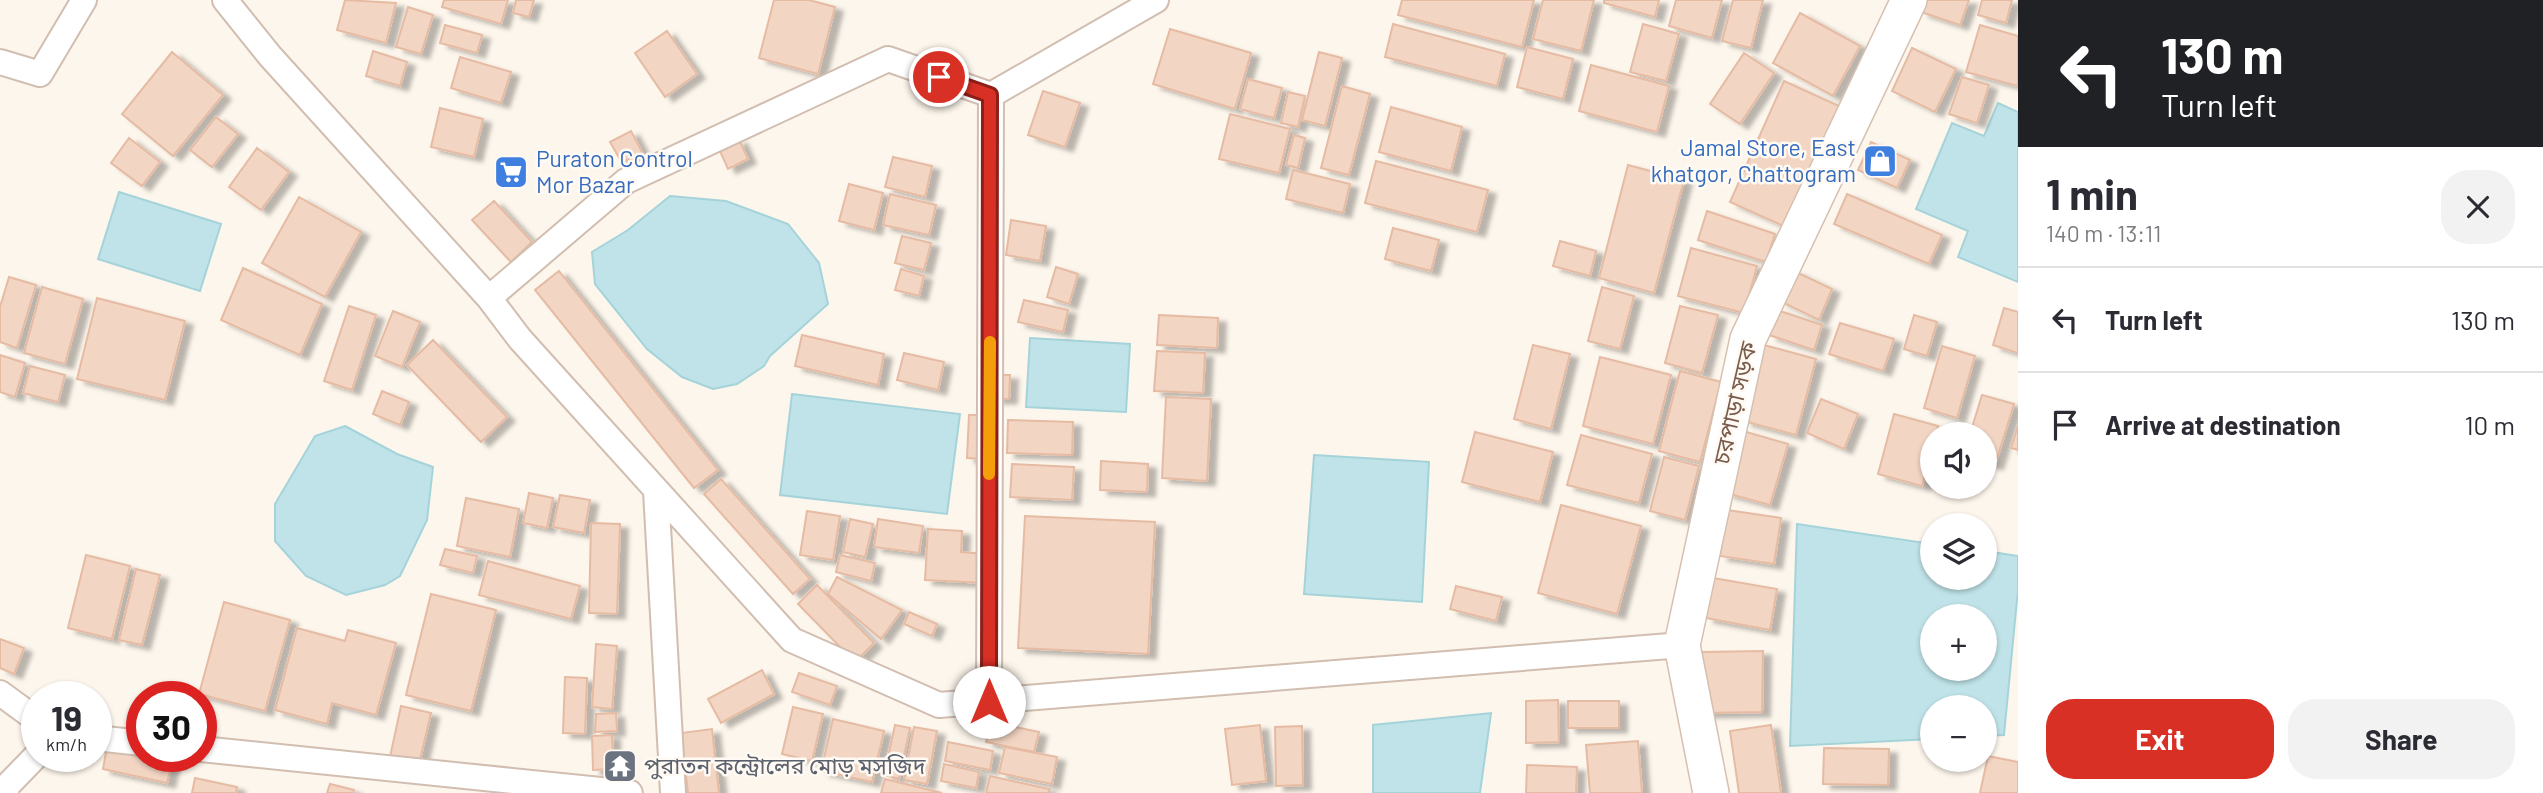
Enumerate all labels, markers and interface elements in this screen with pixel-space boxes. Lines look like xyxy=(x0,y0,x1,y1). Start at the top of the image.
text: 130 m xyxy=(2161,25,2283,84)
icon: left xyxy=(2046,28,2137,119)
pin xyxy=(909,47,969,107)
icon: arrive xyxy=(920,58,958,96)
text: Turn left xyxy=(2161,85,2278,123)
place label: Jamal Store, East khatgor, Chattogram xyxy=(1651,133,1856,187)
shop icon: Jamal Store, East khatgor, Chattogram xyxy=(1861,142,1899,180)
place label: Puraton Control Mor Bazar xyxy=(536,144,693,198)
supermarket icon: Puraton Control Mor Bazar xyxy=(492,153,530,191)
text: 1 min xyxy=(2046,168,2138,218)
button: close xyxy=(2441,170,2515,244)
text: 140 m · 13:11 xyxy=(2046,219,2161,247)
icon: left xyxy=(2046,301,2084,339)
text: Turn left xyxy=(2105,304,2203,335)
text: 130 m xyxy=(2451,304,2515,335)
street label: চরপাড়া সড়ক xyxy=(1706,338,1762,468)
icon: arrive xyxy=(2046,406,2084,444)
text: Arrive at destination xyxy=(2105,409,2341,440)
text: 10 m xyxy=(2465,409,2515,440)
map controls xyxy=(1920,422,1997,772)
button: sound xyxy=(1920,422,1997,499)
button: layers xyxy=(1920,513,1997,590)
button: + xyxy=(1920,604,1997,681)
position arrow xyxy=(952,665,1026,739)
speed limit sign: 30 xyxy=(126,681,217,772)
button: − xyxy=(1920,695,1997,772)
text: 19 xyxy=(51,696,82,738)
button: Exit xyxy=(2046,699,2274,779)
button: Share xyxy=(2288,699,2515,779)
text: km/h xyxy=(46,733,87,755)
temple icon: পুরাতন কন্ট্রোলের মোড় মসজিদ xyxy=(601,747,639,785)
place label: পুরাতন কন্ট্রোলের মোড় মসজিদ xyxy=(644,751,926,780)

